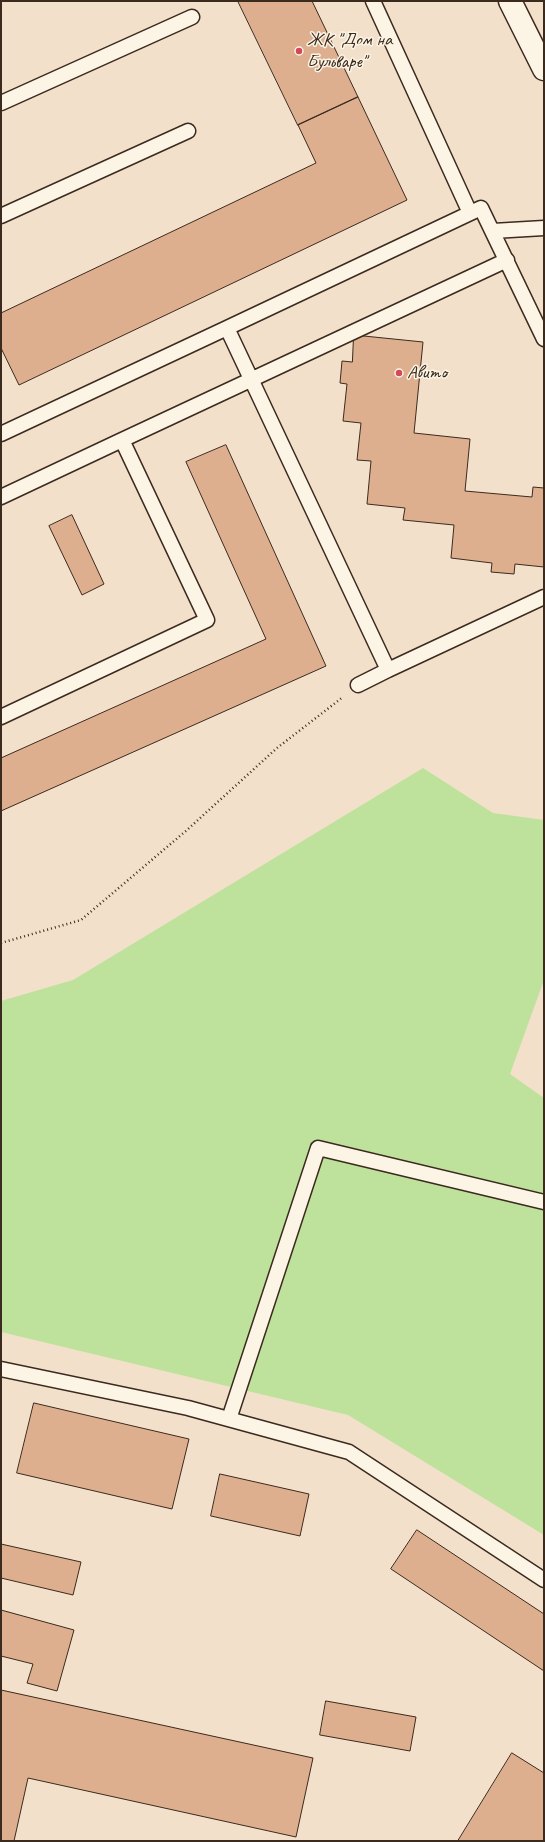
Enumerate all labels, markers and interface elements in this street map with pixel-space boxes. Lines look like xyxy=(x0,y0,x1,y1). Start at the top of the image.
place label: ЖК "Дом на Бульваре" xyxy=(307,29,392,73)
marker: ЖК "Дом на Бульваре" xyxy=(294,46,304,56)
place label: Авито xyxy=(407,362,447,384)
marker: Авито xyxy=(394,368,404,378)

